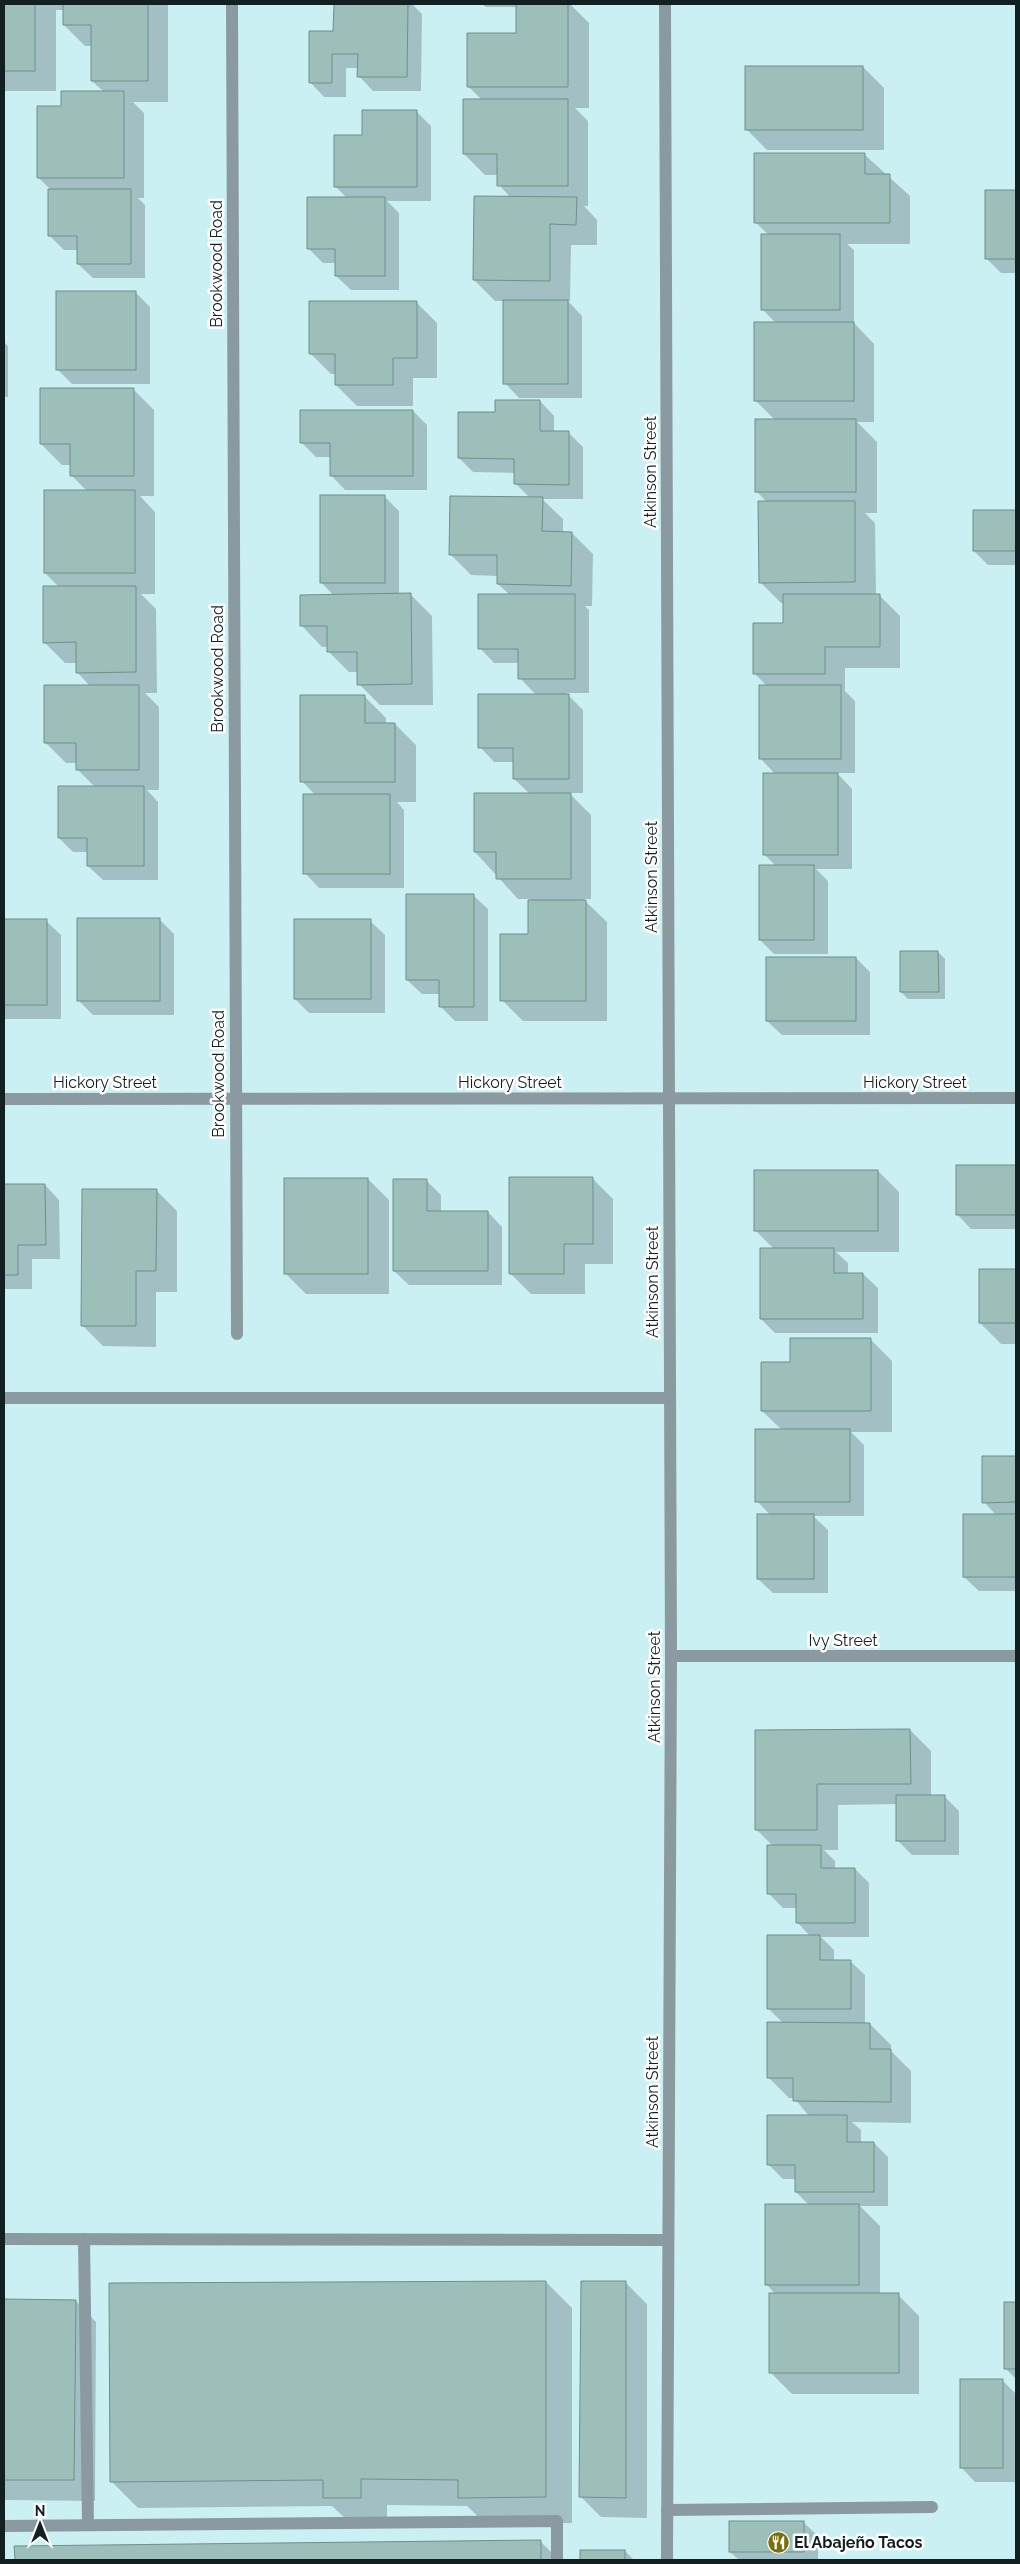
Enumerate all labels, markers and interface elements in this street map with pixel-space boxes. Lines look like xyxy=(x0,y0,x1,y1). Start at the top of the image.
street label: Brookwood Road xyxy=(207,200,226,328)
street label: Atkinson Street xyxy=(641,415,660,528)
street label: Brookwood Road xyxy=(208,605,227,733)
street label: Atkinson Street xyxy=(642,820,661,933)
street label: Brookwood Road xyxy=(209,1010,228,1138)
street label: Hickory Street xyxy=(53,1073,158,1092)
street label: Hickory Street xyxy=(458,1073,563,1092)
street label: Hickory Street xyxy=(863,1073,968,1092)
street label: Atkinson Street xyxy=(643,1225,662,1338)
street label: Atkinson Street xyxy=(645,1630,664,1743)
street label: Ivy Street xyxy=(808,1631,878,1650)
street label: Atkinson Street xyxy=(643,2035,662,2148)
north arrow xyxy=(15,2499,65,2549)
text: N xyxy=(35,2503,45,2519)
restaurant icon: El Abajeño Tacos xyxy=(766,2530,790,2554)
place label: El Abajeño Tacos xyxy=(794,2533,923,2552)

